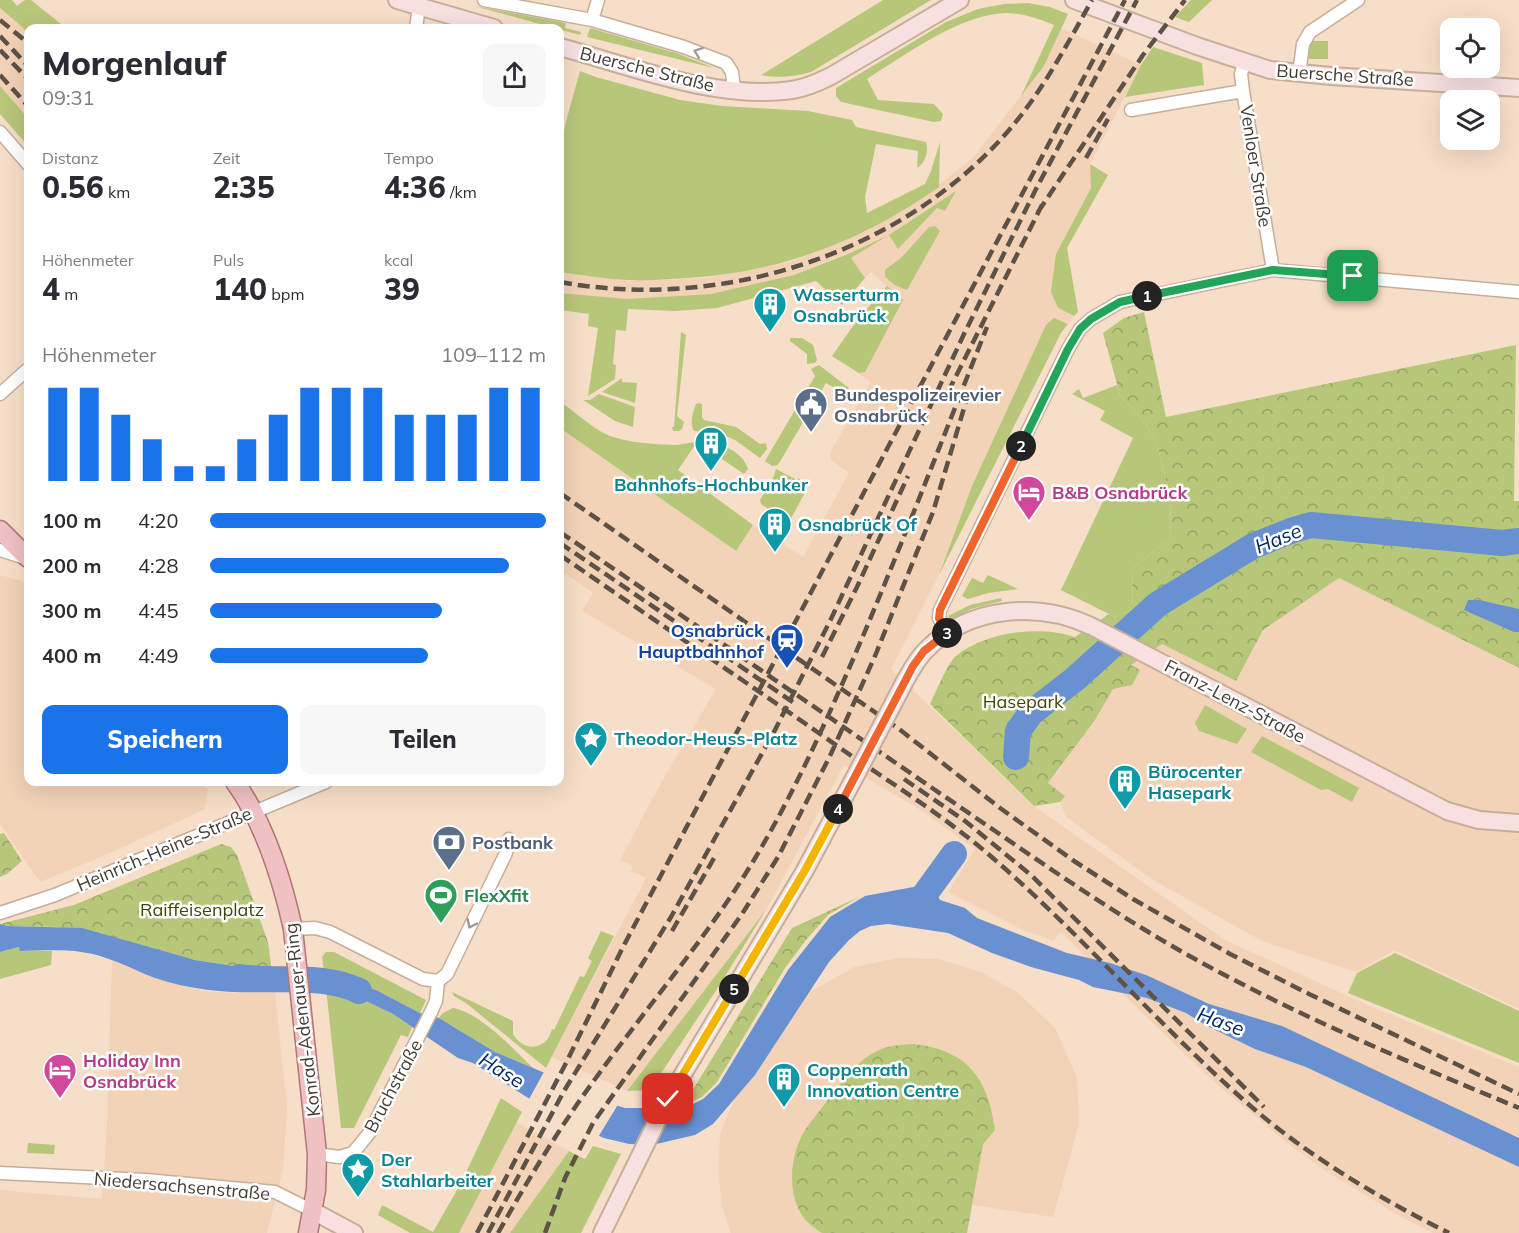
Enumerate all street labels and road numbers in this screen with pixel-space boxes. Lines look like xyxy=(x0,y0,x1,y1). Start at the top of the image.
street label: Buersche Straße xyxy=(577,41,717,97)
street label: Buersche Straße xyxy=(1276,59,1414,91)
street label: Venloer Straße xyxy=(1235,103,1277,229)
street label: Franz-Lenz-Straße xyxy=(1161,654,1309,748)
street label: Heinrich-Heine-Straße xyxy=(73,802,255,896)
street label: Konrad-Adenauer-Ring xyxy=(279,922,325,1118)
street label: Bruchstraße xyxy=(359,1035,427,1137)
street label: Niedersachsenstraße xyxy=(93,1167,271,1205)

